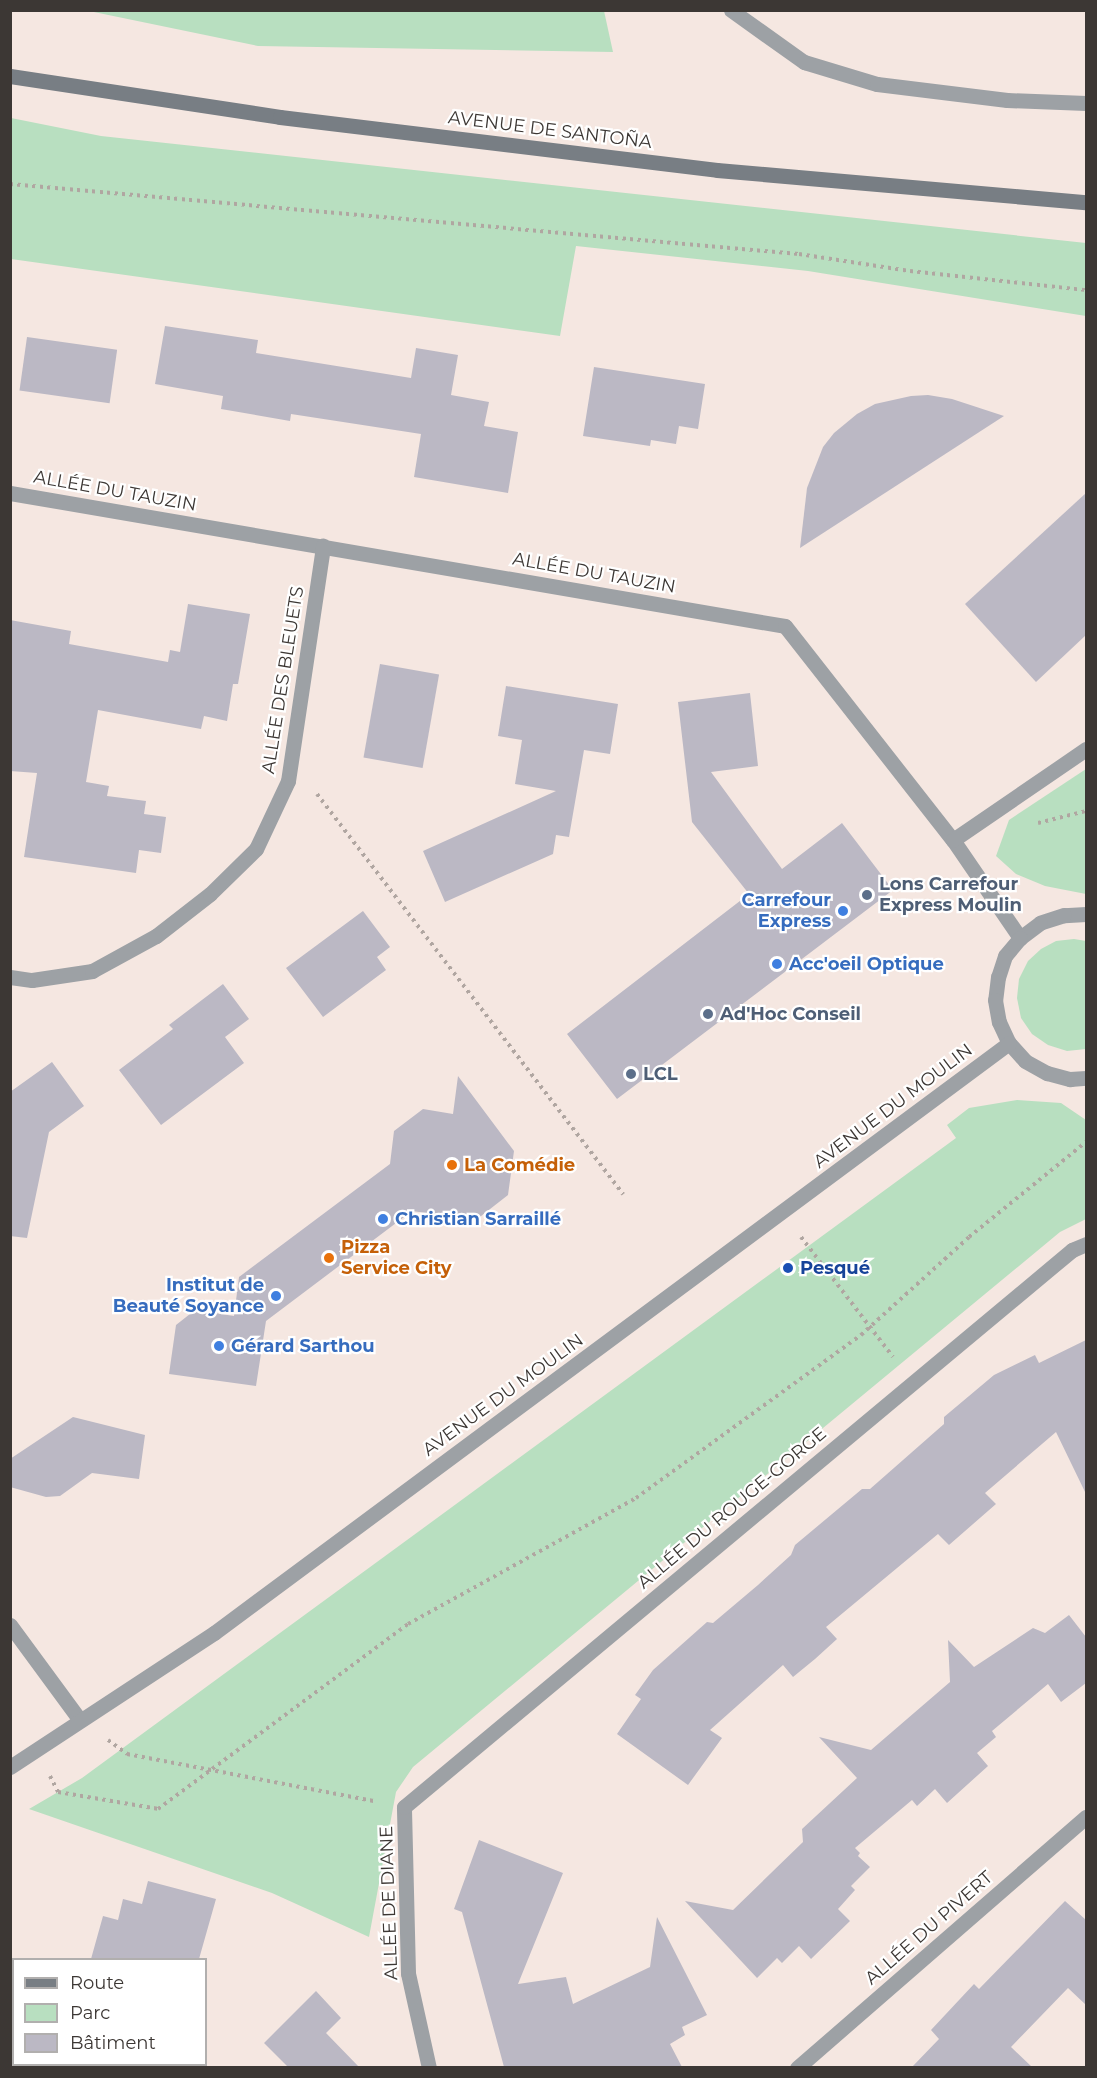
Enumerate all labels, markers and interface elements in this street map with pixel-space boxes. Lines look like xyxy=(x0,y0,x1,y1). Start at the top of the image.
street label: AVENUE DE SANTOÑA xyxy=(447,107,653,153)
street label: ALLÉE DU TAUZIN xyxy=(32,466,198,516)
street label: ALLÉE DU TAUZIN xyxy=(511,548,677,598)
street label: ALLÉE DES BLEUETS xyxy=(258,585,308,775)
place label: Lons Carrefour Express Moulin xyxy=(879,874,1022,916)
marker: Lons Carrefour Express Moulin xyxy=(860,888,874,902)
place label: Carrefour Express xyxy=(742,890,831,932)
marker: Carrefour Express xyxy=(836,904,850,918)
place label: Acc'oeil Optique xyxy=(789,953,944,975)
marker: Acc'oeil Optique xyxy=(770,957,784,971)
place label: Ad'Hoc Conseil xyxy=(720,1003,861,1025)
marker: Ad'Hoc Conseil xyxy=(701,1007,715,1021)
street label: AVENUE DU MOULIN xyxy=(809,1039,977,1173)
place label: LCL xyxy=(643,1063,678,1085)
marker: LCL xyxy=(624,1067,638,1081)
place label: La Comédie xyxy=(464,1154,575,1176)
marker: La Comédie xyxy=(445,1158,459,1172)
place label: Christian Sarraillé xyxy=(395,1208,561,1230)
marker: Christian Sarraillé xyxy=(376,1212,390,1226)
place label: Pizza Service City xyxy=(341,1237,452,1280)
marker: Pizza Service City xyxy=(322,1251,336,1265)
place label: Pesqué xyxy=(800,1257,870,1279)
marker: Pesqué xyxy=(781,1261,795,1275)
place label: Institut de Beauté Soyance xyxy=(113,1275,264,1318)
marker: Institut de Beauté Soyance xyxy=(269,1289,283,1303)
street label: AVENUE DU MOULIN xyxy=(418,1329,588,1461)
place label: Gérard Sarthou xyxy=(231,1335,375,1357)
marker: Gérard Sarthou xyxy=(212,1339,226,1353)
street label: ALLÉE DU ROUGE-GORGE xyxy=(633,1423,831,1593)
street label: ALLÉE DE DIANE xyxy=(376,1825,402,1981)
street label: ALLÉE DU PIVERT xyxy=(861,1867,997,1989)
legend xyxy=(12,1958,207,2066)
text: Route xyxy=(70,1972,124,1994)
text: Parc xyxy=(70,2002,110,2024)
text: Bâtiment xyxy=(70,2032,156,2054)

